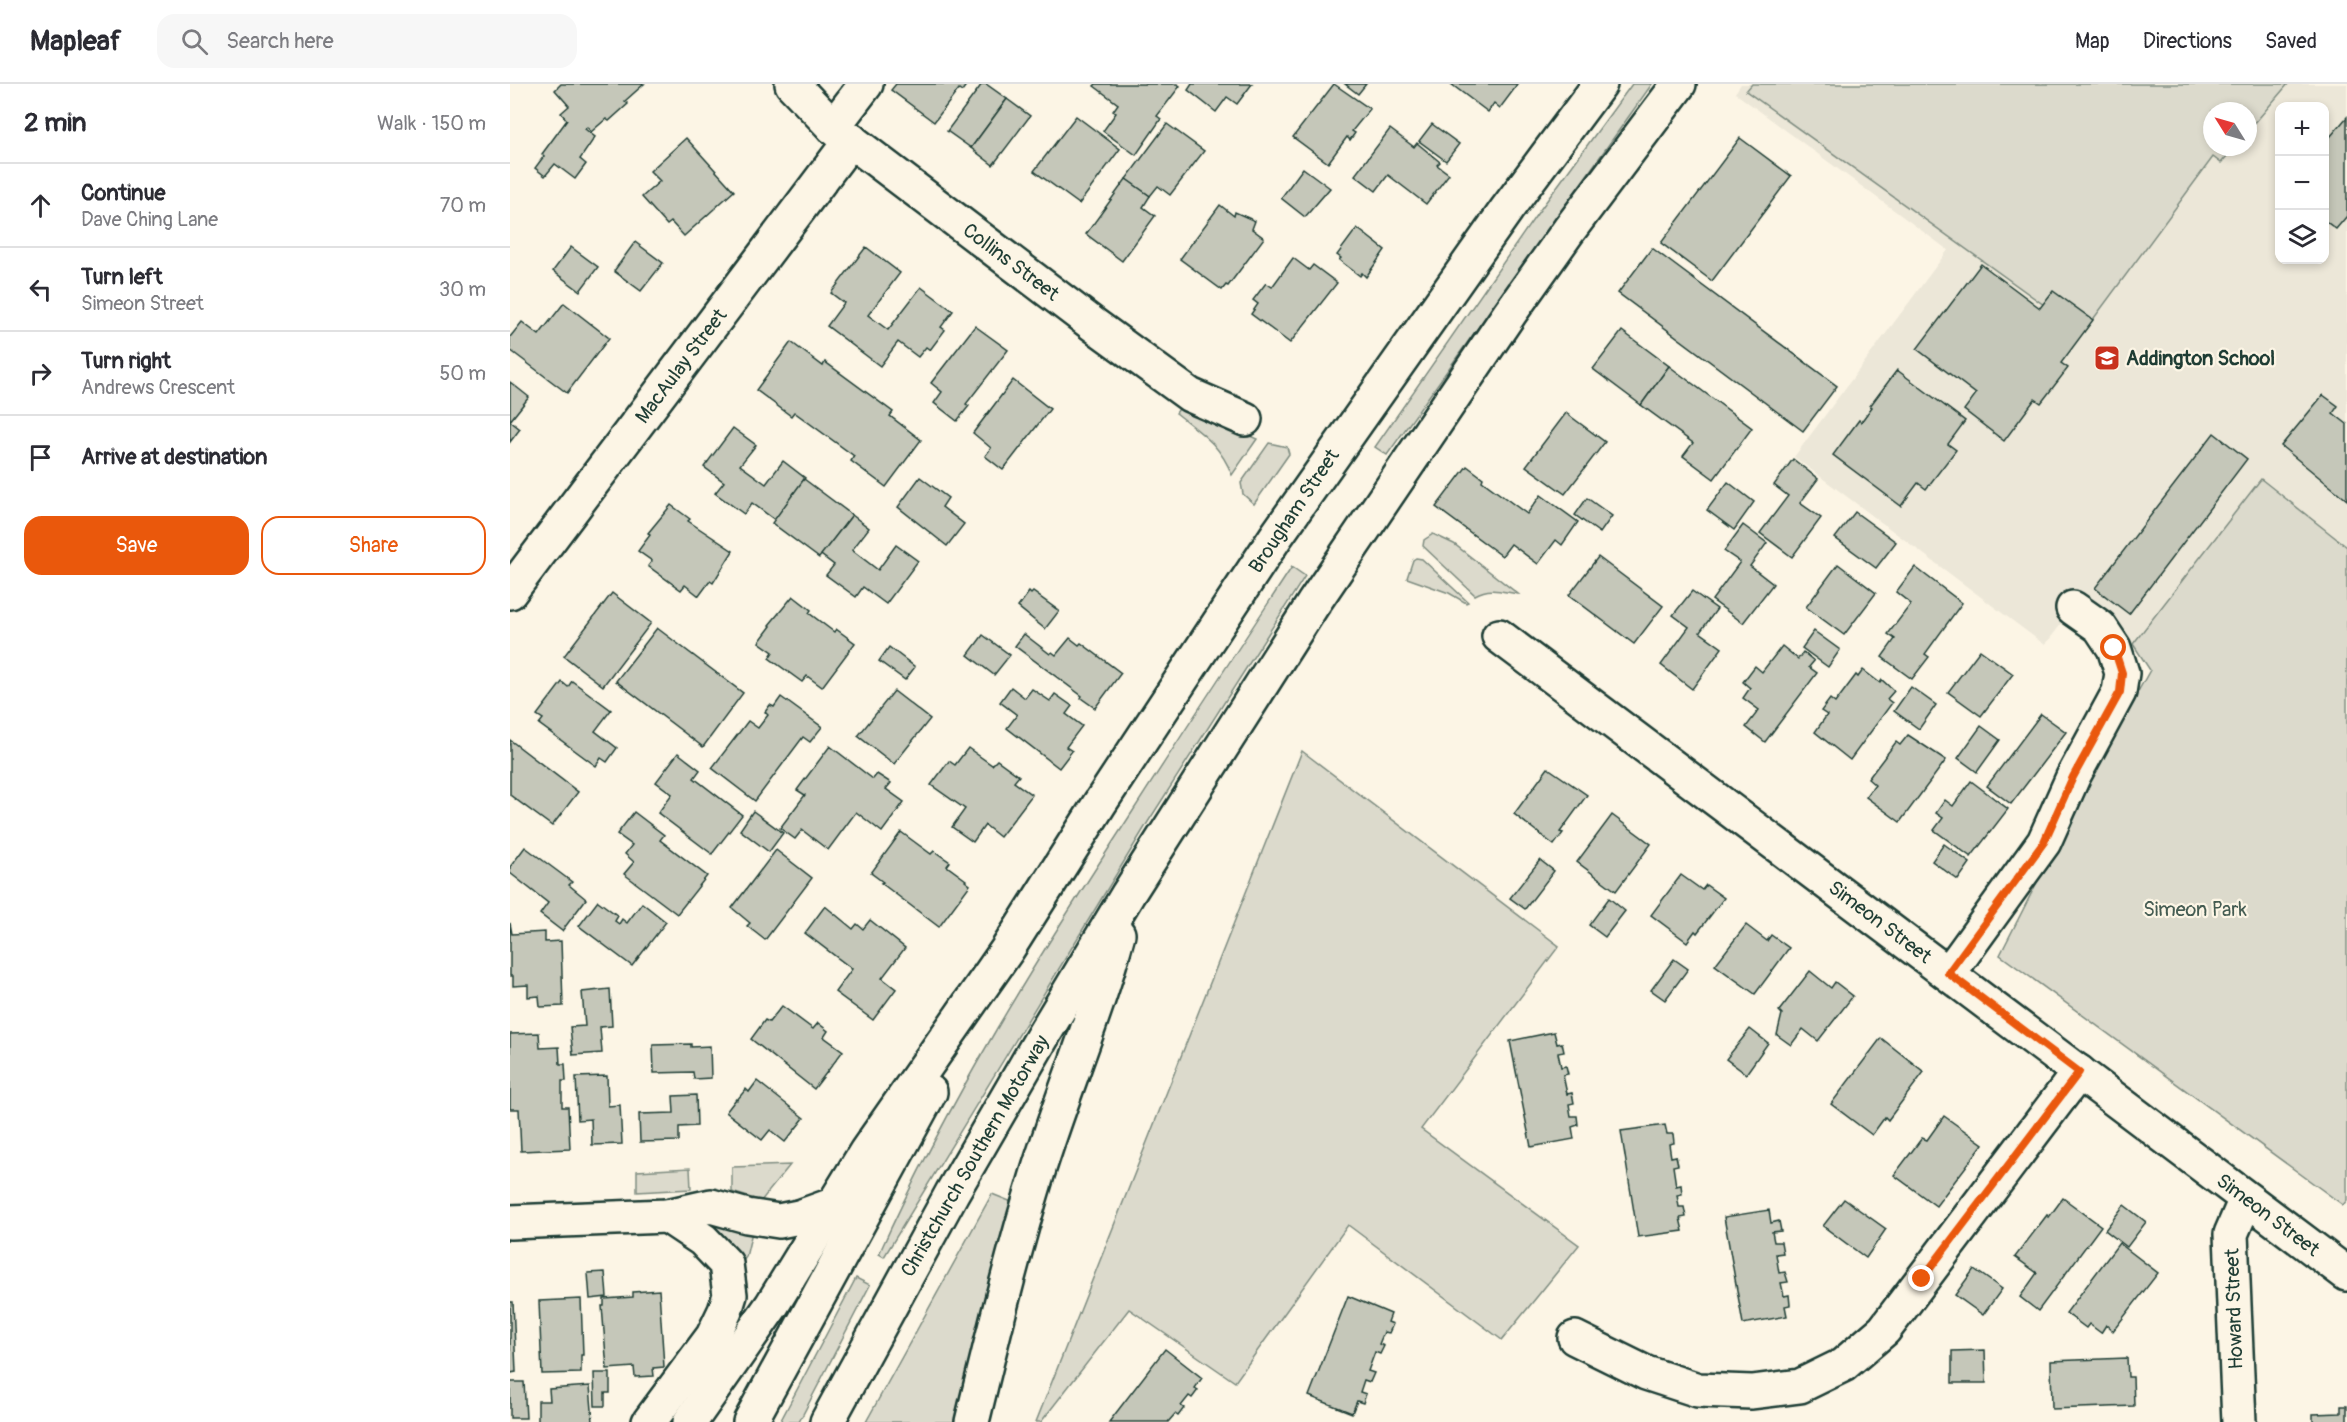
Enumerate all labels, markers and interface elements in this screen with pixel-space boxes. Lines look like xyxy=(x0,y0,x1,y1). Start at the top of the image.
search box xyxy=(157,14,577,68)
text: Mapleaf xyxy=(30,24,121,59)
icon: search xyxy=(178,25,211,58)
text: Search here xyxy=(226,27,334,55)
text: Map xyxy=(2075,28,2110,55)
text: Directions xyxy=(2143,28,2232,55)
text: Saved xyxy=(2265,28,2317,55)
north arrow xyxy=(2203,102,2257,156)
map controls xyxy=(2275,102,2329,264)
button: + xyxy=(2275,102,2329,156)
text: 2 min xyxy=(24,107,86,139)
text: Walk · 150 m xyxy=(377,111,486,136)
button: − xyxy=(2275,156,2329,210)
text: Continue xyxy=(81,179,165,207)
icon: ahead xyxy=(24,189,57,222)
text: 70 m xyxy=(440,193,486,218)
text: Dave Ching Lane xyxy=(81,207,218,232)
button: layers xyxy=(2275,210,2329,264)
street label: Collins Street xyxy=(958,218,1065,307)
text: Turn left xyxy=(81,263,163,291)
icon: left xyxy=(24,273,57,306)
text: 30 m xyxy=(439,277,486,302)
text: Simeon Street xyxy=(81,291,204,316)
street label: MacAulay Street xyxy=(630,303,733,428)
school or university icon: Addington School xyxy=(2092,343,2122,373)
place label: Addington School xyxy=(2126,346,2275,371)
text: Turn right xyxy=(81,347,171,375)
icon: right xyxy=(24,357,57,390)
text: 50 m xyxy=(439,361,486,386)
text: Andrews Crescent xyxy=(81,375,235,400)
icon: arrive xyxy=(24,441,57,474)
text: Arrive at destination xyxy=(81,443,267,471)
street label: Brougham Street xyxy=(1243,443,1345,578)
button: Save xyxy=(24,516,249,575)
button: Share xyxy=(261,516,486,575)
route start xyxy=(2100,634,2126,660)
street label: Simeon Street xyxy=(1823,875,1937,969)
park label: Simeon Park xyxy=(2143,897,2247,922)
street label: Christchurch Southern Motorway xyxy=(895,1030,1055,1281)
street label: Simeon Street xyxy=(2211,1168,2325,1262)
street label: Howard Street xyxy=(2219,1247,2249,1370)
route end xyxy=(1908,1265,1934,1291)

